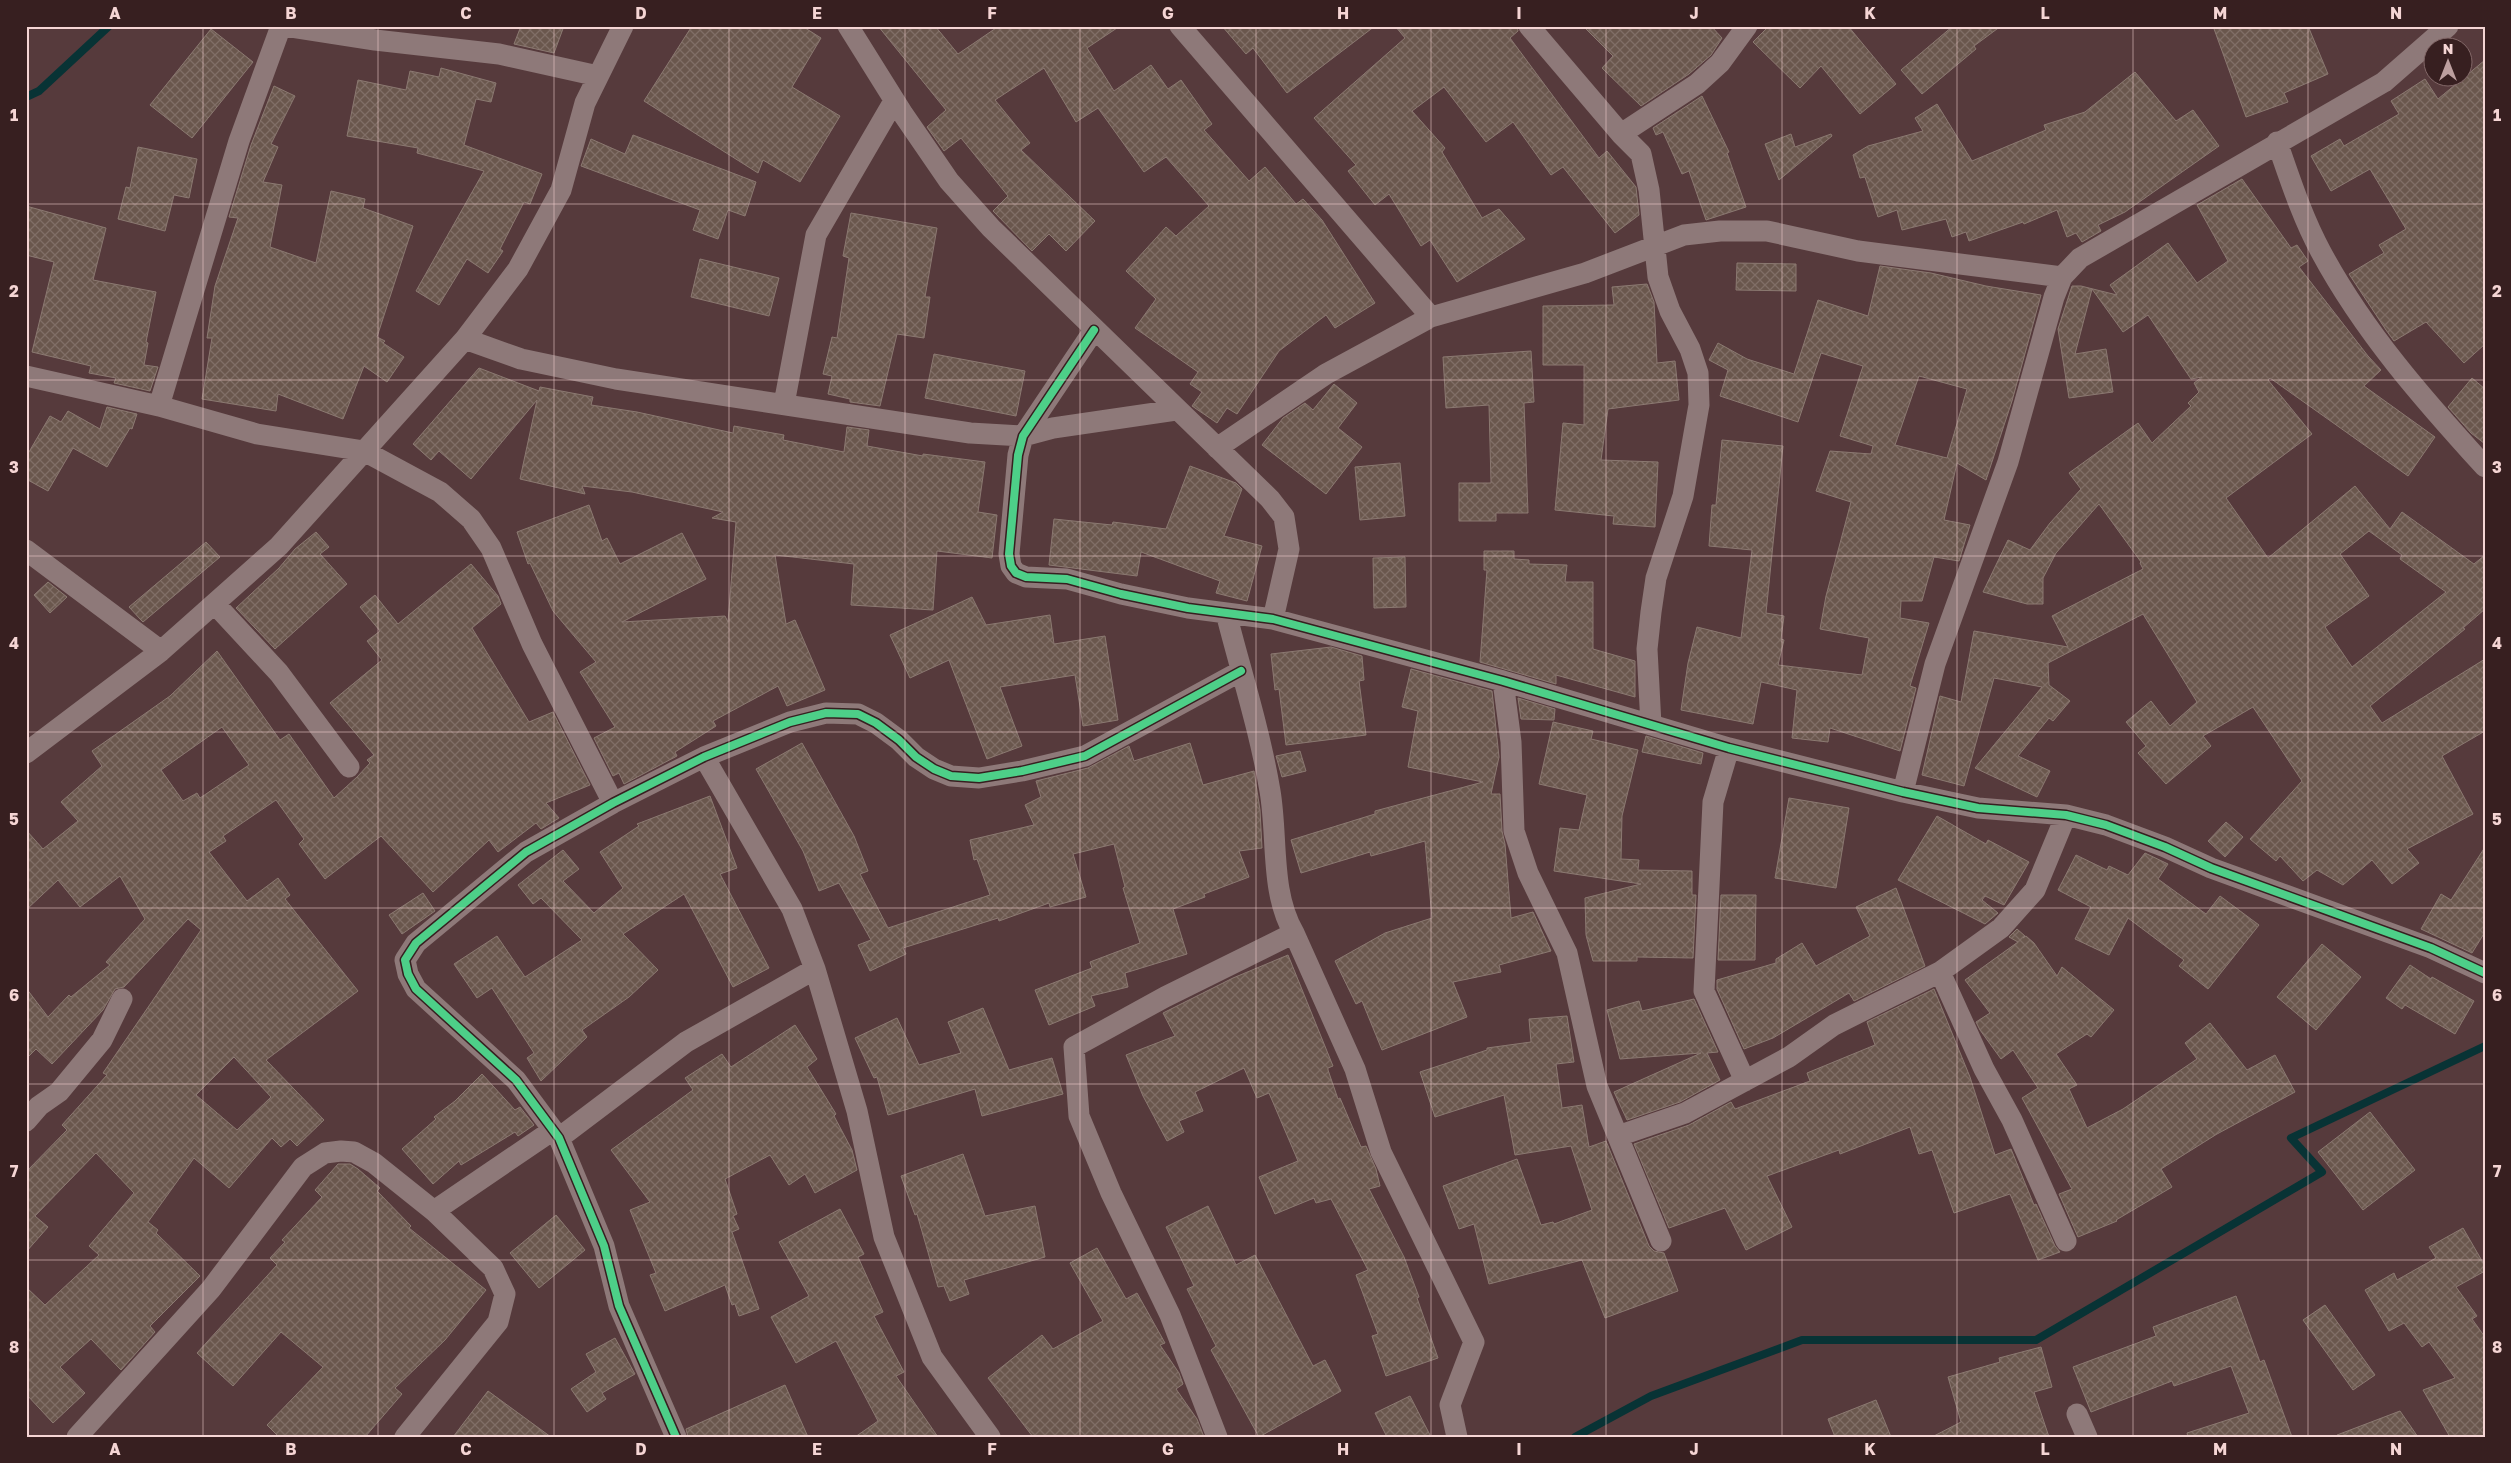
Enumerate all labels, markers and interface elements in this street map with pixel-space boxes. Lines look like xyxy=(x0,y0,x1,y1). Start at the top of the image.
text: A xyxy=(109,3,121,23)
text: B xyxy=(285,3,297,23)
text: C xyxy=(460,3,472,23)
text: D xyxy=(635,3,647,23)
text: E xyxy=(812,3,822,23)
text: F xyxy=(987,3,997,23)
text: G xyxy=(1162,3,1174,23)
text: H xyxy=(1337,3,1349,23)
text: I xyxy=(1516,3,1522,23)
text: J xyxy=(1689,3,1699,23)
text: K xyxy=(1864,3,1876,23)
text: L xyxy=(2040,3,2050,23)
text: M xyxy=(2213,3,2227,23)
text: N xyxy=(2390,3,2402,23)
north arrow xyxy=(2424,38,2474,88)
text: N xyxy=(2443,40,2453,57)
text: 1 xyxy=(10,105,18,125)
text: 1 xyxy=(2493,105,2501,125)
text: 2 xyxy=(9,281,19,301)
text: 2 xyxy=(2492,281,2502,301)
text: 3 xyxy=(9,457,19,477)
text: 3 xyxy=(2492,457,2502,477)
text: 4 xyxy=(9,633,19,653)
text: 4 xyxy=(2492,633,2502,653)
text: 5 xyxy=(9,809,19,829)
text: 5 xyxy=(2492,809,2502,829)
text: 6 xyxy=(9,985,19,1005)
text: 6 xyxy=(2492,985,2502,1005)
text: 7 xyxy=(10,1161,19,1181)
text: 7 xyxy=(2493,1161,2502,1181)
text: 8 xyxy=(9,1337,19,1357)
text: 8 xyxy=(2492,1337,2502,1357)
text: A xyxy=(109,1439,121,1459)
text: B xyxy=(285,1439,297,1459)
text: C xyxy=(460,1439,472,1459)
text: D xyxy=(635,1439,647,1459)
text: E xyxy=(812,1439,822,1459)
text: F xyxy=(987,1439,997,1459)
text: G xyxy=(1162,1439,1174,1459)
text: H xyxy=(1337,1439,1349,1459)
text: I xyxy=(1516,1439,1522,1459)
text: J xyxy=(1689,1439,1699,1459)
text: K xyxy=(1864,1439,1876,1459)
text: L xyxy=(2040,1439,2050,1459)
text: M xyxy=(2213,1439,2227,1459)
text: N xyxy=(2390,1439,2402,1459)

